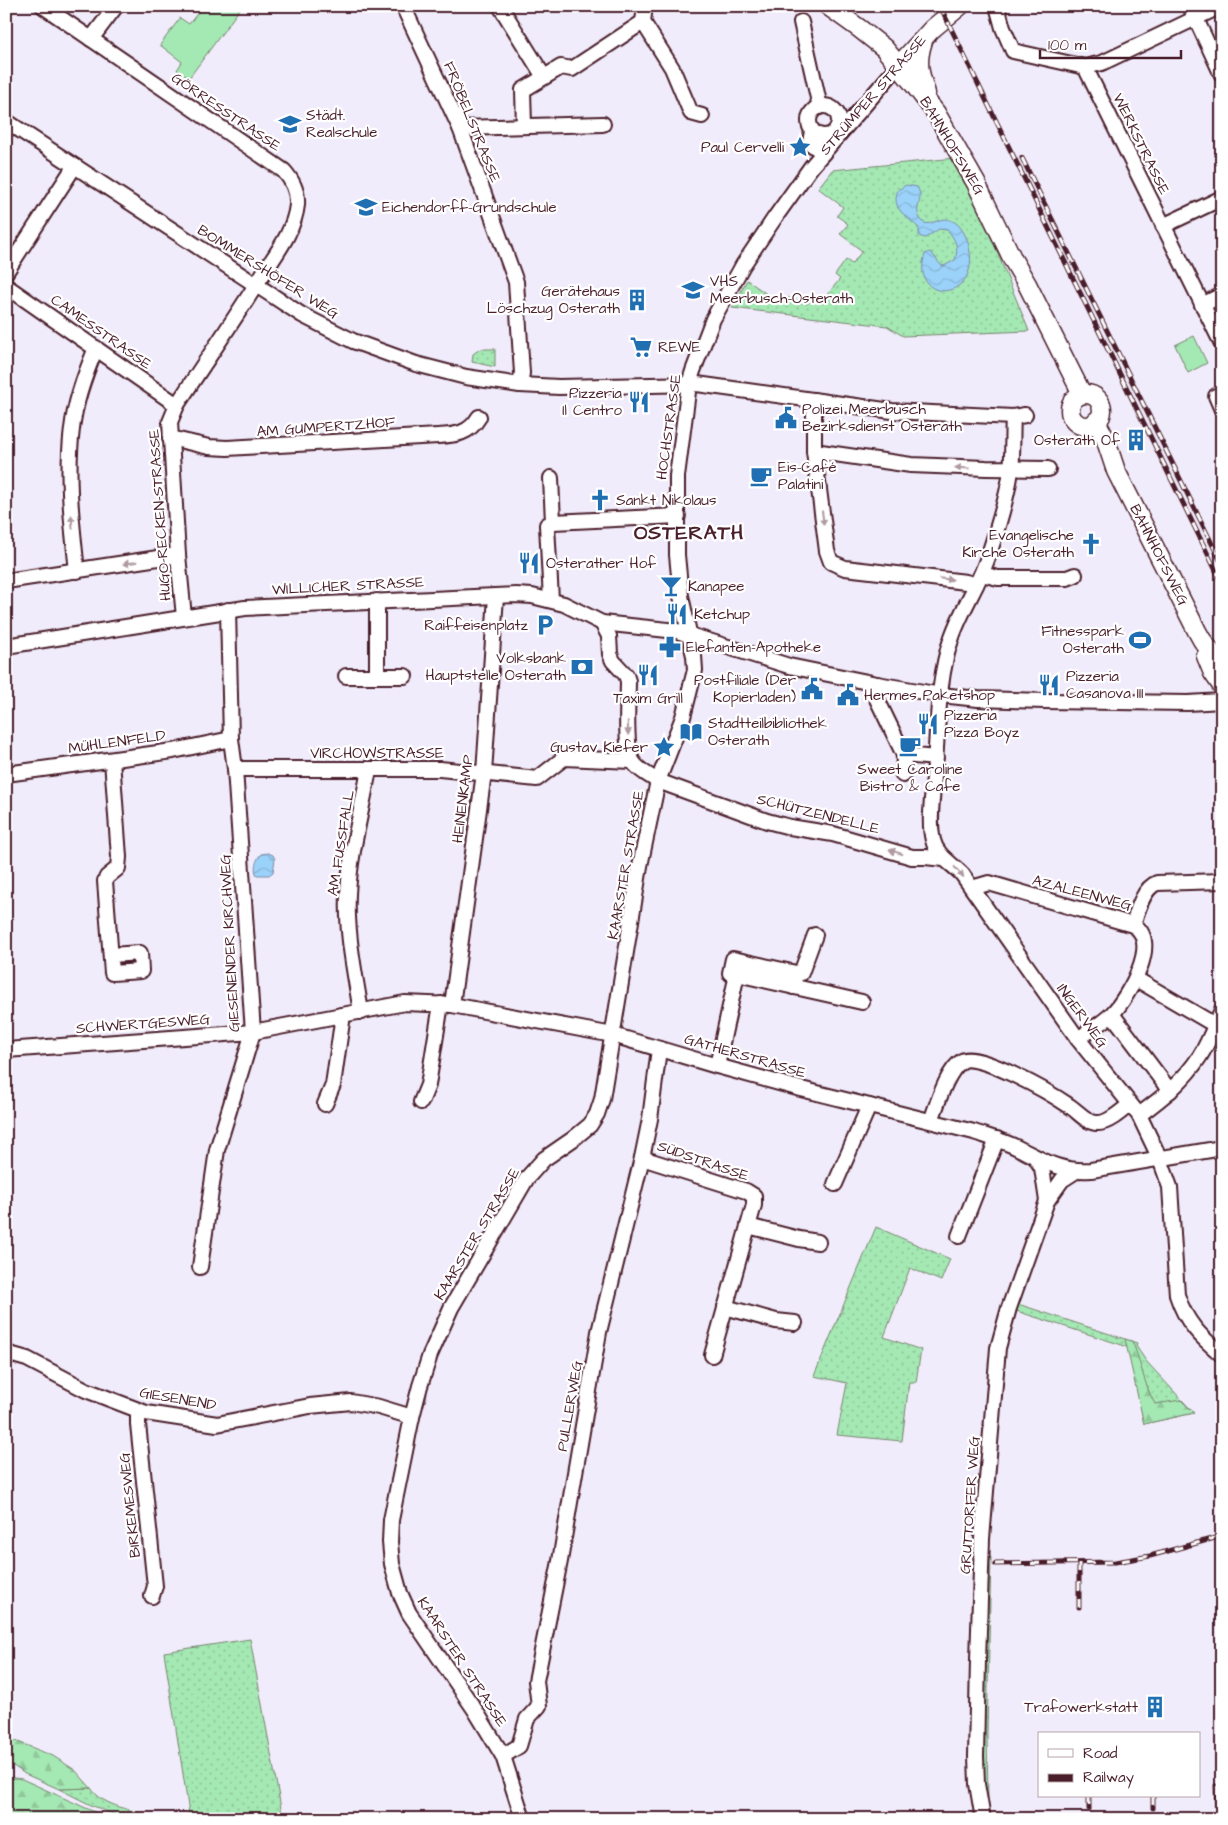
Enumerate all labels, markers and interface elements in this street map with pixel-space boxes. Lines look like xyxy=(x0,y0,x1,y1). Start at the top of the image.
scale bar xyxy=(1040,28,1182,60)
street label: STRÜMPER STRASSE xyxy=(815,30,931,160)
text: 100 m xyxy=(1048,35,1087,56)
street label: FRÖBELSTRASSE xyxy=(438,58,506,186)
street label: GÖRRESSTRASSE xyxy=(167,68,285,156)
street label: WERKSTRASSE xyxy=(1107,90,1175,198)
street label: BAHNHOFSWEG xyxy=(914,93,990,200)
place label: Städt. Realschule xyxy=(306,105,377,143)
school or university icon: Städt. Realschule xyxy=(277,111,303,137)
place icon: Paul Cervelli xyxy=(787,134,813,160)
place label: Paul Cervelli xyxy=(701,137,785,158)
school or university icon: Eichendorff-Grundschule xyxy=(353,194,379,220)
place label: Eichendorff-Grundschule xyxy=(382,197,557,218)
street label: BOMMERSHÖFER WEG xyxy=(193,220,343,324)
place label: VHS Meerbusch-Osterath xyxy=(710,271,854,309)
school or university icon: VHS Meerbusch-Osterath xyxy=(680,277,706,303)
place label: Gerätehaus Löschzug Osterath xyxy=(487,281,621,320)
building icon: Gerätehaus Löschzug Osterath xyxy=(624,287,650,313)
street label: CAMESSTRASSE xyxy=(46,289,156,375)
supermarket icon: REWE xyxy=(628,334,654,360)
place label: REWE xyxy=(658,337,701,358)
street label: HOCHSTRASSE xyxy=(651,373,687,481)
place label: Pizzeria Il Centro xyxy=(562,383,623,421)
restaurant icon: Pizzeria Il Centro xyxy=(626,389,652,415)
place label: Polizei Meerbusch Bezirksdienst Osterath xyxy=(802,399,962,437)
public building icon: Polizei Meerbusch Bezirksdienst Osterath xyxy=(773,405,799,431)
street label: AM GUMPERTZHOF xyxy=(256,412,397,442)
building icon: Osterath Of xyxy=(1123,427,1149,453)
street label: HUGO-RECKEN-STRASSE xyxy=(144,428,176,602)
place label: Osterath Of xyxy=(1034,430,1120,451)
place label: Eis-Café Palatini xyxy=(778,457,837,495)
cafe icon: Eis-Café Palatini xyxy=(748,463,774,489)
one-way arrow xyxy=(954,463,970,471)
church icon: Sankt Nikolaus xyxy=(587,487,613,513)
place label: Sankt Nikolaus xyxy=(616,490,717,511)
street label: BAHNHOFSWEG xyxy=(1124,501,1194,610)
one-way arrow xyxy=(819,511,827,527)
one-way arrow xyxy=(68,514,76,530)
district label: OSTERATH xyxy=(634,519,744,547)
place label: Evangelische Kirche Osterath xyxy=(962,525,1075,563)
church icon: Evangelische Kirche Osterath xyxy=(1078,531,1104,557)
restaurant icon: Osterather Hof xyxy=(516,550,542,576)
place label: Osterather Hof xyxy=(546,553,656,574)
one-way arrow xyxy=(121,559,137,567)
street label: WILLICHER STRASSE xyxy=(271,572,425,600)
bar icon: Kanapee xyxy=(658,573,684,599)
one-way arrow xyxy=(939,575,955,583)
place label: Kanapee xyxy=(688,576,744,597)
restaurant icon: Ketchup xyxy=(664,601,690,627)
place label: Ketchup xyxy=(694,604,750,625)
parking icon: Raiffeisenplatz xyxy=(532,612,558,638)
place label: Raiffeisenplatz xyxy=(424,615,529,636)
place label: Fitnesspark Osterath xyxy=(1041,621,1125,659)
sports icon: Fitnesspark Osterath xyxy=(1127,627,1153,653)
pharmacy icon: Elefanten-Apotheke xyxy=(657,634,683,660)
place label: Elefanten-Apotheke xyxy=(686,637,821,658)
place label: Volksbank Hauptstelle Osterath xyxy=(426,648,567,686)
bank icon: Volksbank Hauptstelle Osterath xyxy=(569,654,595,680)
restaurant icon: Taxim Grill xyxy=(635,662,661,688)
place label: Pizzeria Casanova III xyxy=(1066,666,1144,704)
place label: Postfiliale (Der Kopierladen) xyxy=(694,670,796,708)
restaurant icon: Pizzeria Casanova III xyxy=(1036,672,1062,698)
public building icon: Postfiliale (Der Kopierladen) xyxy=(799,676,825,702)
public building icon: Hermes Paketshop xyxy=(835,682,861,708)
place label: Hermes Paketshop xyxy=(864,685,995,706)
place label: Taxim Grill xyxy=(613,688,683,709)
place label: Pizzeria Pizza Boyz xyxy=(944,705,1020,744)
restaurant icon: Pizzeria Pizza Boyz xyxy=(915,711,941,737)
place label: Stadtteilbibliothek Osterath xyxy=(708,713,827,751)
library icon: Stadtteilbibliothek Osterath xyxy=(678,719,704,745)
one-way arrow xyxy=(624,720,632,736)
street label: MÜHLENFELD xyxy=(67,725,167,759)
cafe icon: Sweet Caroline Bistro & Cafe xyxy=(897,733,923,759)
place icon: Gustav Kiefer xyxy=(651,734,677,760)
place label: Gustav Kiefer xyxy=(550,737,648,758)
street label: VIRCHOWSTRASSE xyxy=(310,743,444,764)
street label: HEINENKAMP xyxy=(447,753,479,844)
place label: Sweet Caroline Bistro & Cafe xyxy=(857,759,963,797)
street label: AM FUSSFALL xyxy=(322,788,360,897)
street label: KAARSTER STRASSE xyxy=(603,789,649,941)
street label: SCHÜTZENDELLE xyxy=(755,789,881,839)
one-way arrow xyxy=(889,847,904,855)
street label: GIESENENDER KIRCHWEG xyxy=(215,853,245,1033)
one-way arrow xyxy=(953,865,965,877)
street label: AZALEENWEG xyxy=(1030,870,1135,916)
street label: INGERWEG xyxy=(1051,979,1113,1053)
street label: SCHWERTGESWEG xyxy=(75,1009,211,1039)
street label: GATHERSTRASSE xyxy=(682,1029,808,1083)
street label: SÜDSTRASSE xyxy=(655,1136,752,1186)
street label: KAARSTER STRASSE xyxy=(429,1164,525,1304)
street label: PULLERWEG xyxy=(552,1358,588,1453)
street label: GIESENEND xyxy=(138,1382,218,1416)
street label: GRUTTORFER WEG xyxy=(955,1435,985,1575)
street label: BIRKEMESWEG xyxy=(114,1451,146,1559)
street label: KAARSTER STRASSE xyxy=(412,1593,512,1731)
building icon: Trafowerkstatt xyxy=(1142,1694,1168,1720)
place label: Trafowerkstatt xyxy=(1024,1697,1138,1718)
legend xyxy=(1038,1732,1200,1798)
text: Road xyxy=(1083,1743,1118,1764)
text: Railway xyxy=(1083,1767,1134,1789)

